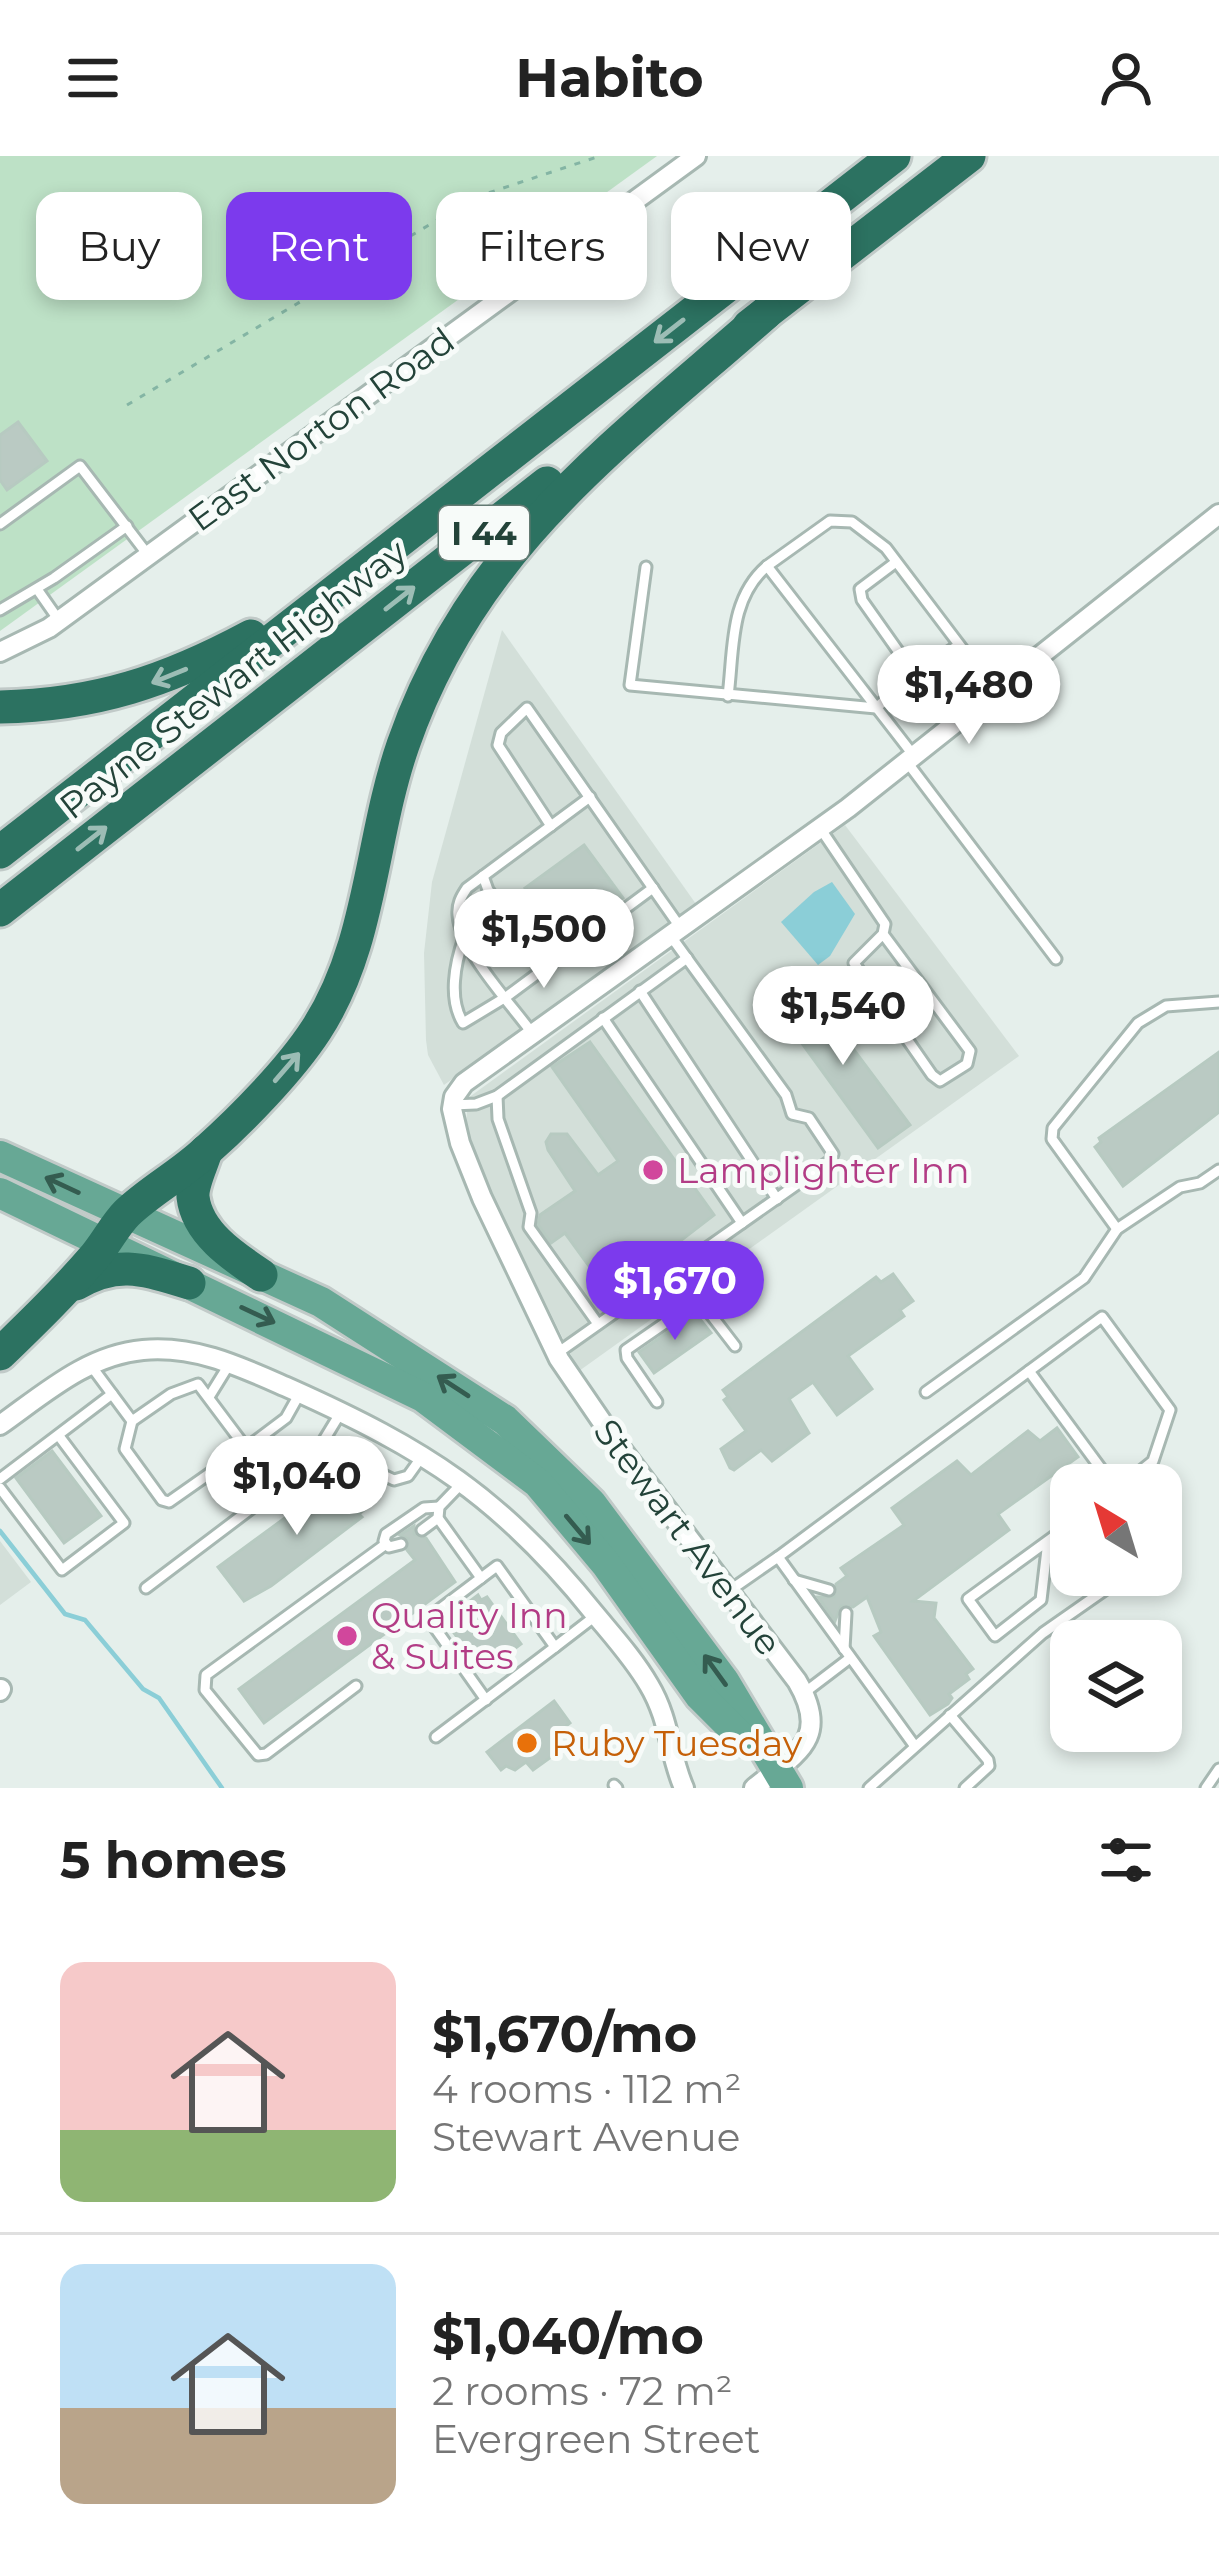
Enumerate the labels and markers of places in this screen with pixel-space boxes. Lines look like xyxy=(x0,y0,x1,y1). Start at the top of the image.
pin: $1,480 xyxy=(871,645,1067,747)
pin: $1,500 xyxy=(446,889,642,991)
pin: $1,540 xyxy=(745,966,941,1068)
place label: Lamplighter Inn xyxy=(677,1148,970,1192)
marker: Lamplighter Inn xyxy=(640,1157,666,1183)
pin: $1,670 xyxy=(577,1241,773,1343)
pin: $1,040 xyxy=(199,1436,395,1538)
place label: Quality Inn & Suites xyxy=(371,1593,568,1678)
marker: Quality Inn & Suites xyxy=(334,1623,360,1649)
place label: Ruby Tuesday xyxy=(551,1721,803,1765)
marker: Ruby Tuesday xyxy=(514,1730,540,1756)

